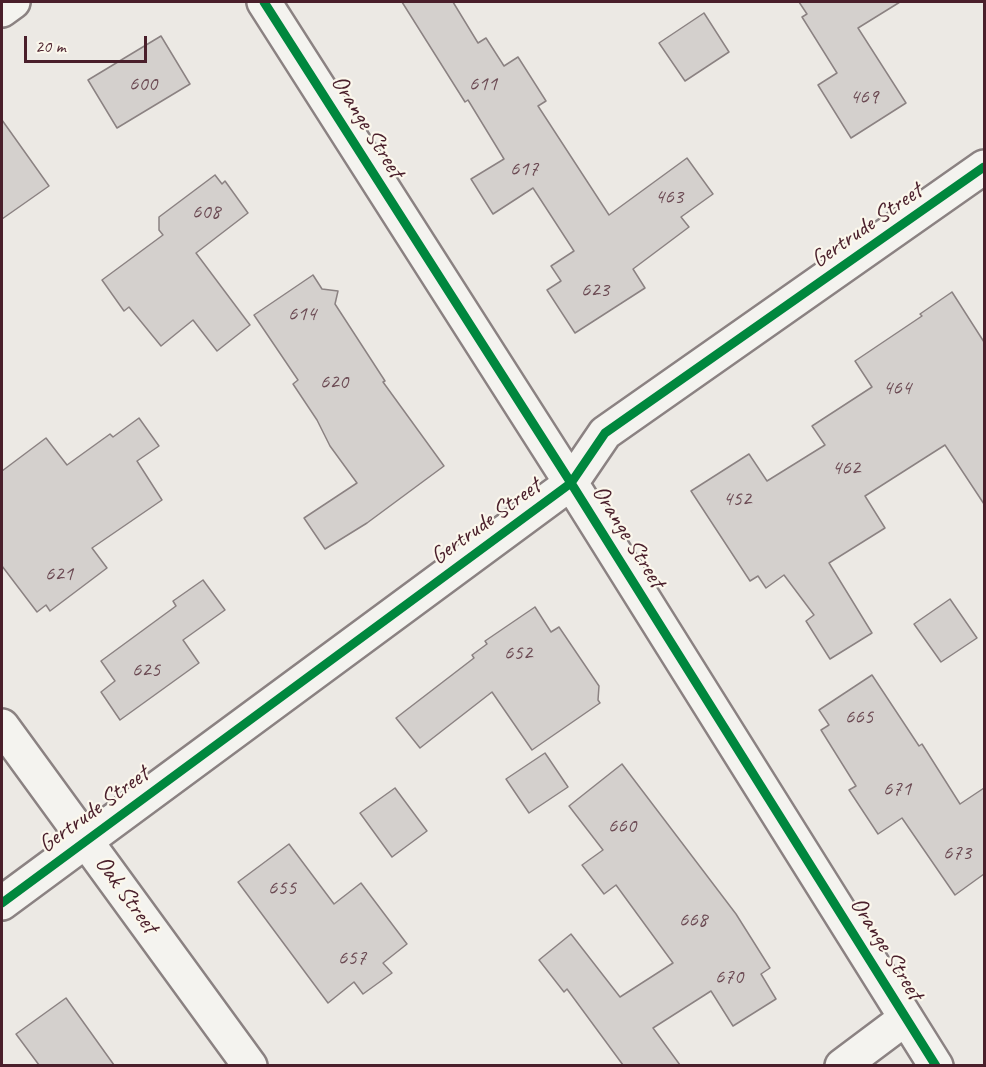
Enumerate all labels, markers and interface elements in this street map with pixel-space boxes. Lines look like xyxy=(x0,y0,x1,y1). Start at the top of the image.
scale bar xyxy=(27,24,150,62)
text: 20 m xyxy=(35,35,66,57)
street label: Orange Street xyxy=(324,70,410,184)
house number: 600 xyxy=(129,71,157,97)
house number: 611 xyxy=(469,71,497,97)
house number: 469 xyxy=(850,84,878,110)
house number: 617 xyxy=(510,156,538,182)
street label: Gertrude Street xyxy=(806,177,928,275)
house number: 463 xyxy=(655,184,683,210)
house number: 608 xyxy=(192,199,220,225)
house number: 623 xyxy=(581,277,609,303)
house number: 614 xyxy=(288,301,316,327)
house number: 620 xyxy=(320,369,348,395)
house number: 464 xyxy=(883,375,911,401)
house number: 462 xyxy=(832,455,860,481)
street label: Gertrude Street xyxy=(425,472,547,572)
street label: Orange Street xyxy=(585,480,671,594)
house number: 452 xyxy=(723,486,751,512)
house number: 621 xyxy=(45,561,73,587)
house number: 652 xyxy=(504,640,532,666)
house number: 625 xyxy=(132,657,160,683)
house number: 665 xyxy=(845,704,873,730)
street label: Gertrude Street xyxy=(33,760,155,860)
house number: 671 xyxy=(883,776,911,802)
house number: 660 xyxy=(608,813,636,839)
house number: 673 xyxy=(943,840,971,866)
street label: Oak Street xyxy=(88,850,164,940)
house number: 655 xyxy=(268,875,296,901)
street label: Orange Street xyxy=(843,892,929,1006)
house number: 668 xyxy=(679,907,707,933)
house number: 657 xyxy=(338,945,366,971)
house number: 670 xyxy=(715,964,743,990)

